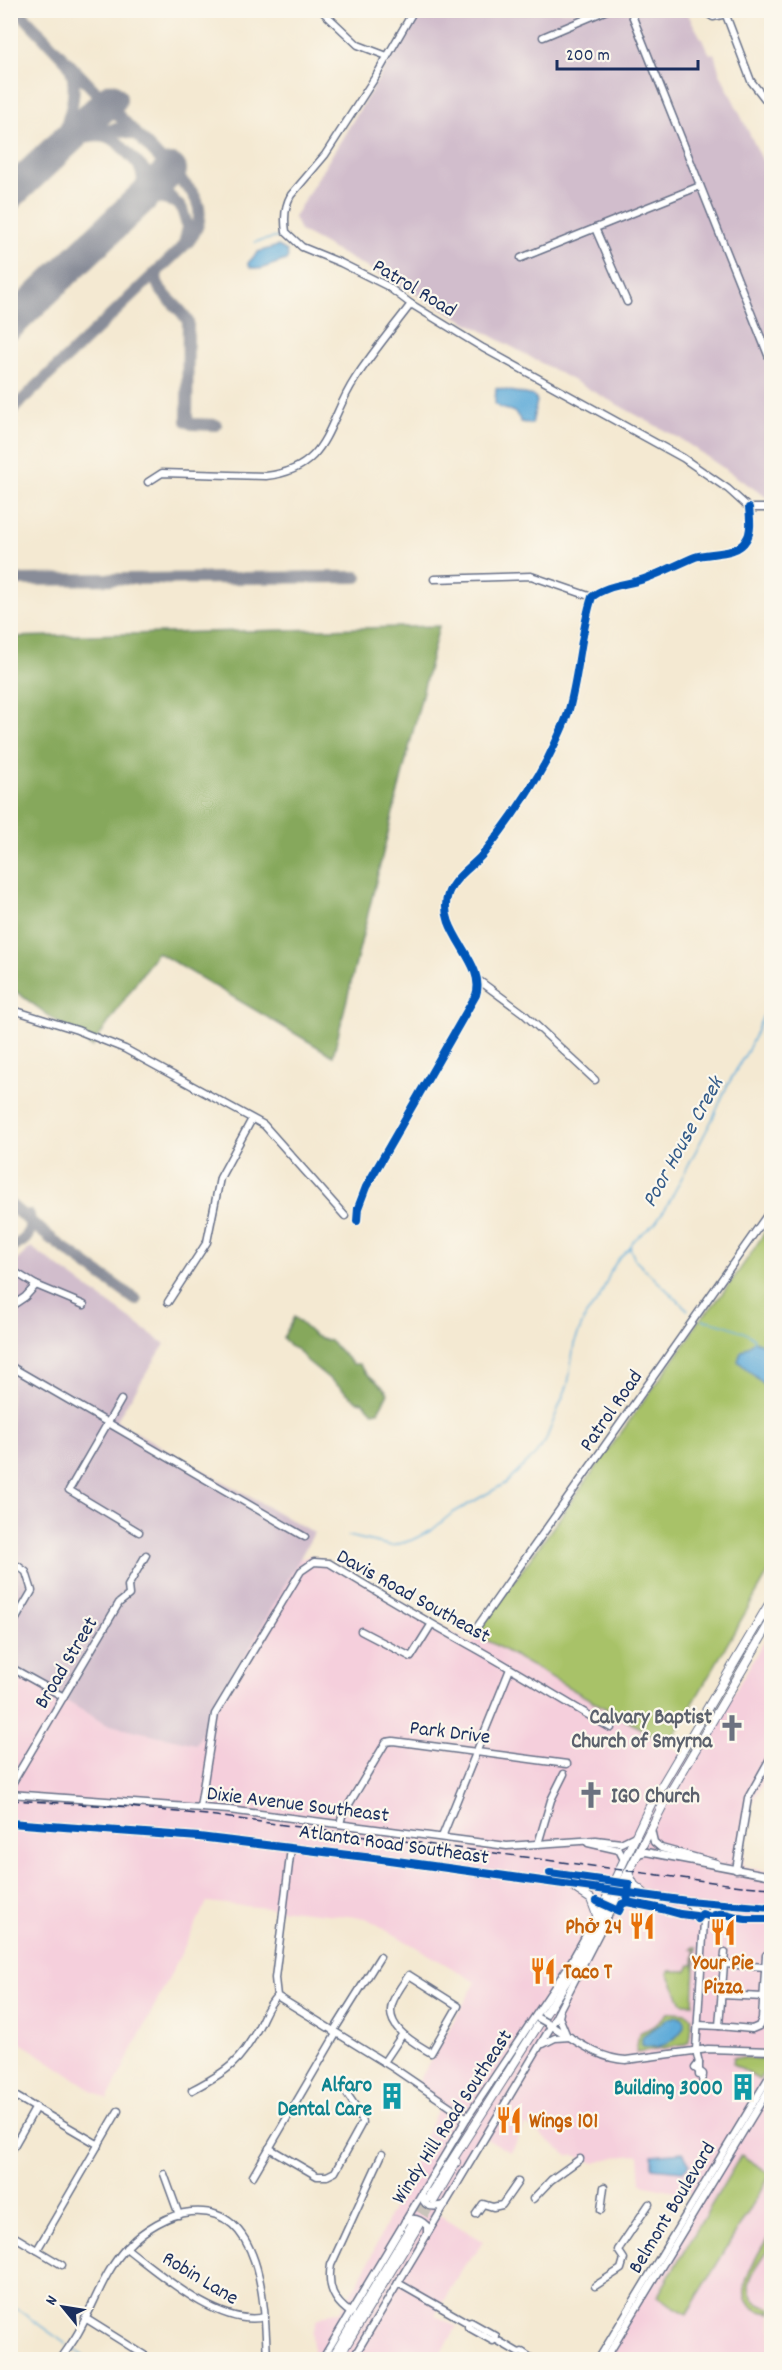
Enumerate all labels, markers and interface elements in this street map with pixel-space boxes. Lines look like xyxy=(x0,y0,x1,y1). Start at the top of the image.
scale bar xyxy=(557,33,698,71)
text: 200 m xyxy=(566,44,610,69)
street label: Patrol Road xyxy=(366,253,461,326)
water label: Poor House Creek xyxy=(635,1070,734,1213)
street label: Patrol Road xyxy=(573,1365,652,1459)
street label: Davis Road Southeast xyxy=(330,1543,495,1652)
street label: Broad Street xyxy=(28,1612,107,1715)
place label: Calvary Baptist Church of Smyrna xyxy=(571,1704,713,1758)
church icon: Calvary Baptist Church of Smyrna xyxy=(717,1713,747,1743)
street label: Park Drive xyxy=(408,1714,492,1754)
street label: Dixie Avenue Southeast xyxy=(205,1780,391,1832)
church icon: IGO Church xyxy=(576,1780,606,1810)
place label: IGO Church xyxy=(611,1783,700,1813)
street label: Atlanta Road Southeast xyxy=(297,1818,490,1874)
restaurant icon: Phở 24 xyxy=(627,1911,657,1941)
place label: Phở 24 xyxy=(565,1914,622,1944)
restaurant icon: Your Pie Pizza xyxy=(708,1917,738,1947)
place label: Your Pie Pizza xyxy=(691,1950,754,2004)
restaurant icon: Taco T xyxy=(528,1956,558,1986)
place label: Taco T xyxy=(563,1959,613,1989)
street label: Windy Hill Road Southeast xyxy=(386,2024,521,2211)
place label: Alfaro Dental Care xyxy=(278,2072,372,2126)
building icon: Building 3000 xyxy=(728,2072,758,2102)
place label: Building 3000 xyxy=(614,2075,723,2105)
building icon: Alfaro Dental Care xyxy=(377,2081,407,2111)
restaurant icon: Wings 101 xyxy=(494,2105,524,2135)
place label: Wings 101 xyxy=(529,2108,598,2138)
street label: Belmont Boulevard xyxy=(622,2137,725,2280)
street label: Robin Lane xyxy=(156,2245,243,2314)
north arrow xyxy=(33,2277,93,2337)
text: N xyxy=(40,2291,64,2310)

